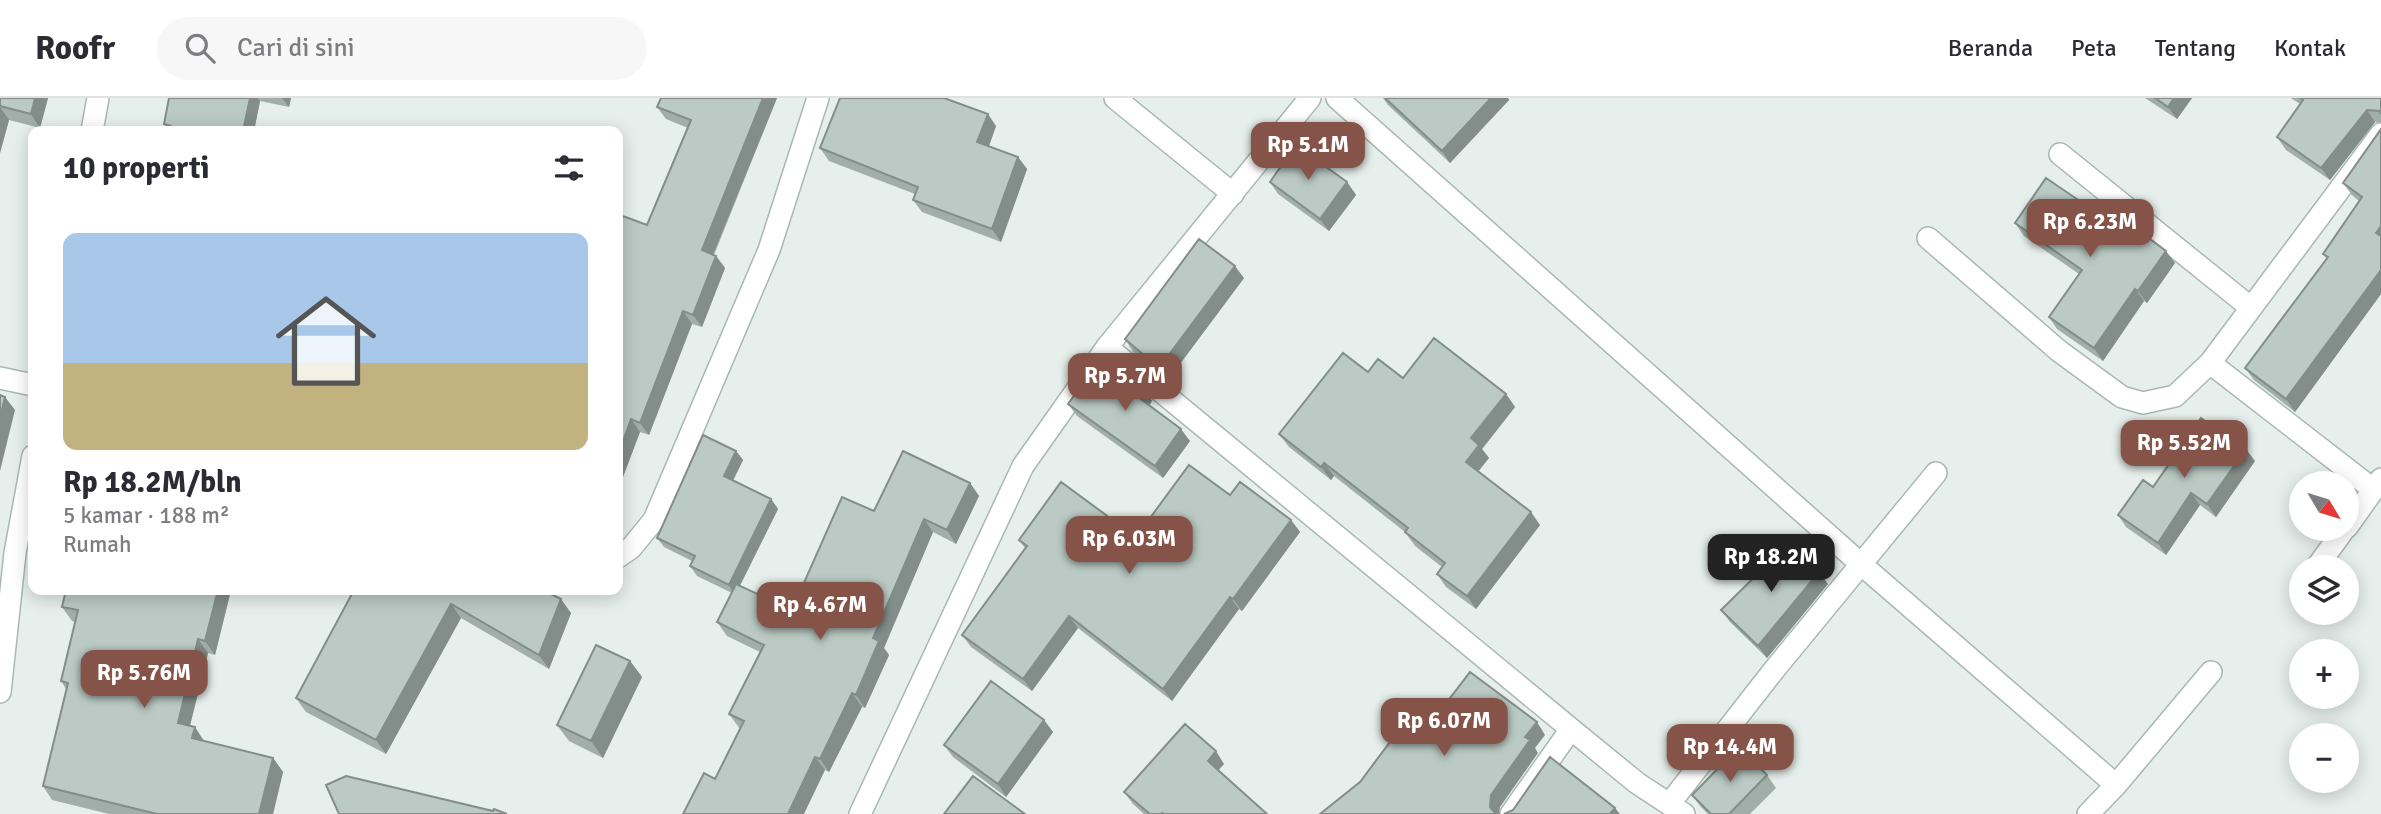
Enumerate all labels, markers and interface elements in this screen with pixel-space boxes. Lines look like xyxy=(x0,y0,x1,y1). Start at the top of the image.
search box xyxy=(157,17,647,80)
text: Roofr xyxy=(35,28,115,69)
icon: search xyxy=(181,29,219,67)
text: Cari di sini xyxy=(237,32,355,64)
text: Beranda xyxy=(1948,33,2033,63)
text: Peta xyxy=(2071,33,2117,63)
text: Tentang xyxy=(2155,33,2236,63)
text: Kontak xyxy=(2274,33,2346,63)
pin: Rp 5.1M xyxy=(1243,122,1373,182)
text: Rp 5.1M xyxy=(1267,130,1349,159)
icon: filters xyxy=(550,149,588,187)
text: 10 properti xyxy=(63,150,210,187)
pin: Rp 6.23M xyxy=(2018,200,2162,259)
text: Rp 6.23M xyxy=(2043,207,2137,236)
icon: home xyxy=(263,278,389,404)
pin: Rp 5.7M xyxy=(1060,354,1190,413)
text: Rp 5.7M xyxy=(1084,361,1166,390)
pin: Rp 5.52M xyxy=(2112,420,2256,480)
text: Rp 5.52M xyxy=(2137,428,2231,457)
text: Rp 18.2M/bln xyxy=(63,464,242,501)
north arrow xyxy=(2289,471,2359,541)
map controls xyxy=(2289,471,2359,793)
text: 5 kamar · 188 m² xyxy=(63,501,230,530)
pin: Rp 6.03M xyxy=(1057,517,1201,576)
text: Rp 6.03M xyxy=(1082,524,1176,553)
text: Rumah xyxy=(63,530,131,559)
pin: Rp 18.2M xyxy=(1699,534,1843,594)
text: Rp 18.2M xyxy=(1724,542,1818,571)
button: layers xyxy=(2289,555,2359,625)
pin: Rp 4.67M xyxy=(748,582,892,642)
text: Rp 4.67M xyxy=(773,590,867,619)
button: + xyxy=(2289,639,2359,709)
pin: Rp 5.76M xyxy=(72,650,216,710)
text: Rp 5.76M xyxy=(97,658,191,687)
pin: Rp 6.07M xyxy=(1372,698,1516,758)
text: Rp 6.07M xyxy=(1397,706,1491,735)
button: − xyxy=(2289,723,2359,793)
pin: Rp 14.4M xyxy=(1658,724,1802,784)
text: Rp 14.4M xyxy=(1683,732,1777,761)

